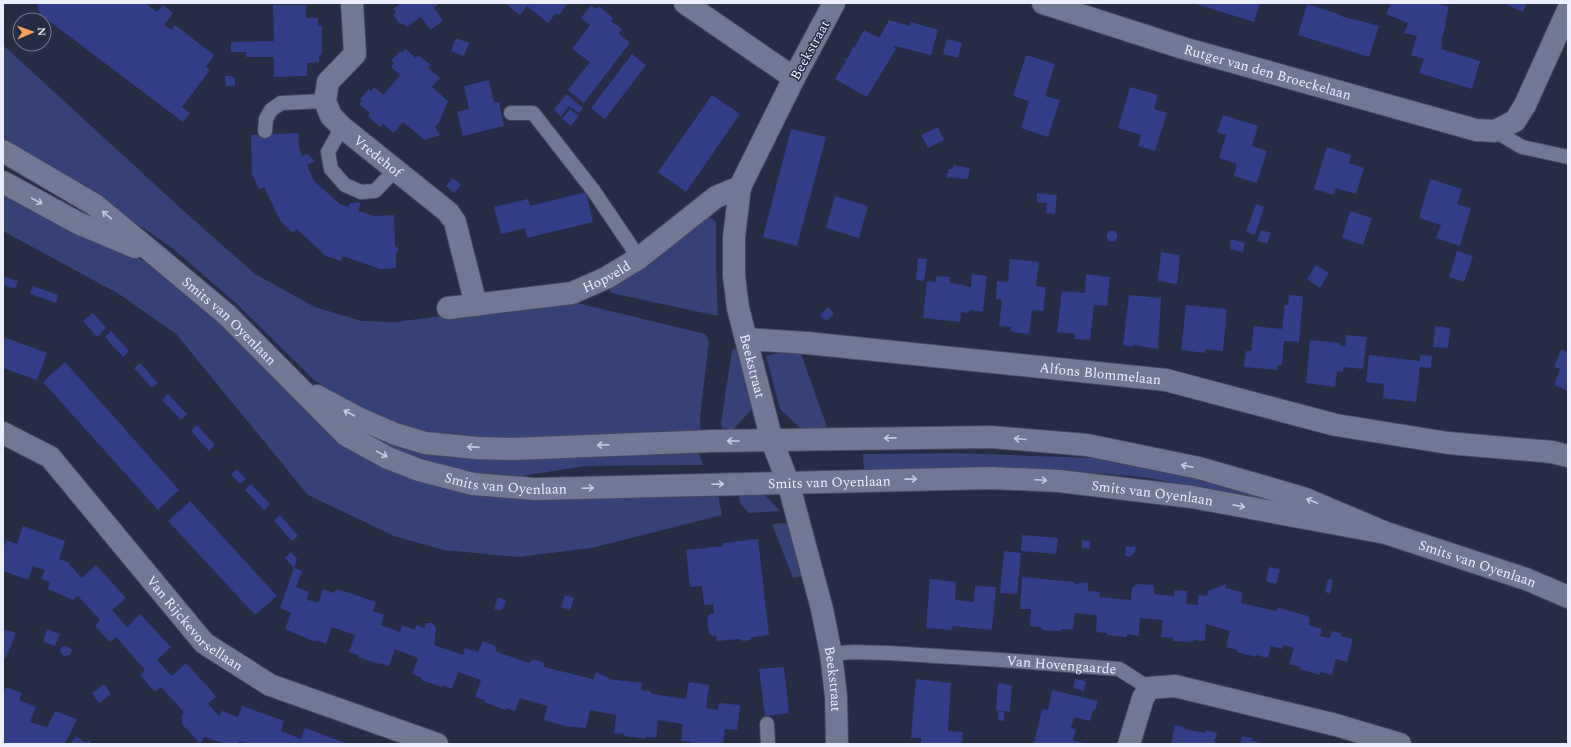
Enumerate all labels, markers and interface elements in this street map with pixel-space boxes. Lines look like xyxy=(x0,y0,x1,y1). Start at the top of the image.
north arrow xyxy=(12,12,52,52)
street label: Beekstraat xyxy=(785,16,835,84)
text: N xyxy=(33,27,50,36)
street label: Rutger van den Broeckelaan xyxy=(1181,38,1354,105)
street label: Vredehof xyxy=(349,130,408,183)
one-way arrow xyxy=(31,198,43,205)
one-way arrow xyxy=(102,211,112,220)
street label: Hopveld xyxy=(579,255,635,298)
street label: Smits van Oyenlaan xyxy=(177,271,282,370)
street label: Beekstraat xyxy=(734,331,771,400)
street label: Alfons Blommelaan xyxy=(1038,357,1162,390)
one-way arrow xyxy=(344,409,356,417)
one-way arrow xyxy=(884,434,897,442)
one-way arrow xyxy=(1014,436,1027,443)
one-way arrow xyxy=(727,437,740,445)
one-way arrow xyxy=(597,441,610,449)
one-way arrow xyxy=(467,444,480,451)
one-way arrow xyxy=(376,451,388,459)
one-way arrow xyxy=(1181,461,1194,469)
street label: Smits van Oyenlaan xyxy=(442,467,567,500)
street label: Smits van Oyenlaan xyxy=(768,470,891,494)
street label: Smits van Oyenlaan xyxy=(1090,474,1215,511)
one-way arrow xyxy=(904,475,917,483)
one-way arrow xyxy=(1034,476,1047,484)
one-way arrow xyxy=(711,480,724,488)
one-way arrow xyxy=(581,485,594,492)
one-way arrow xyxy=(1306,497,1318,505)
one-way arrow xyxy=(1232,502,1245,510)
street label: Smits van Oyenlaan xyxy=(1416,534,1540,593)
street label: Van Rijckevorsellaan xyxy=(142,571,247,676)
street label: Beekstraat xyxy=(819,644,847,712)
street label: Van Hovengaarde xyxy=(1006,650,1117,679)

